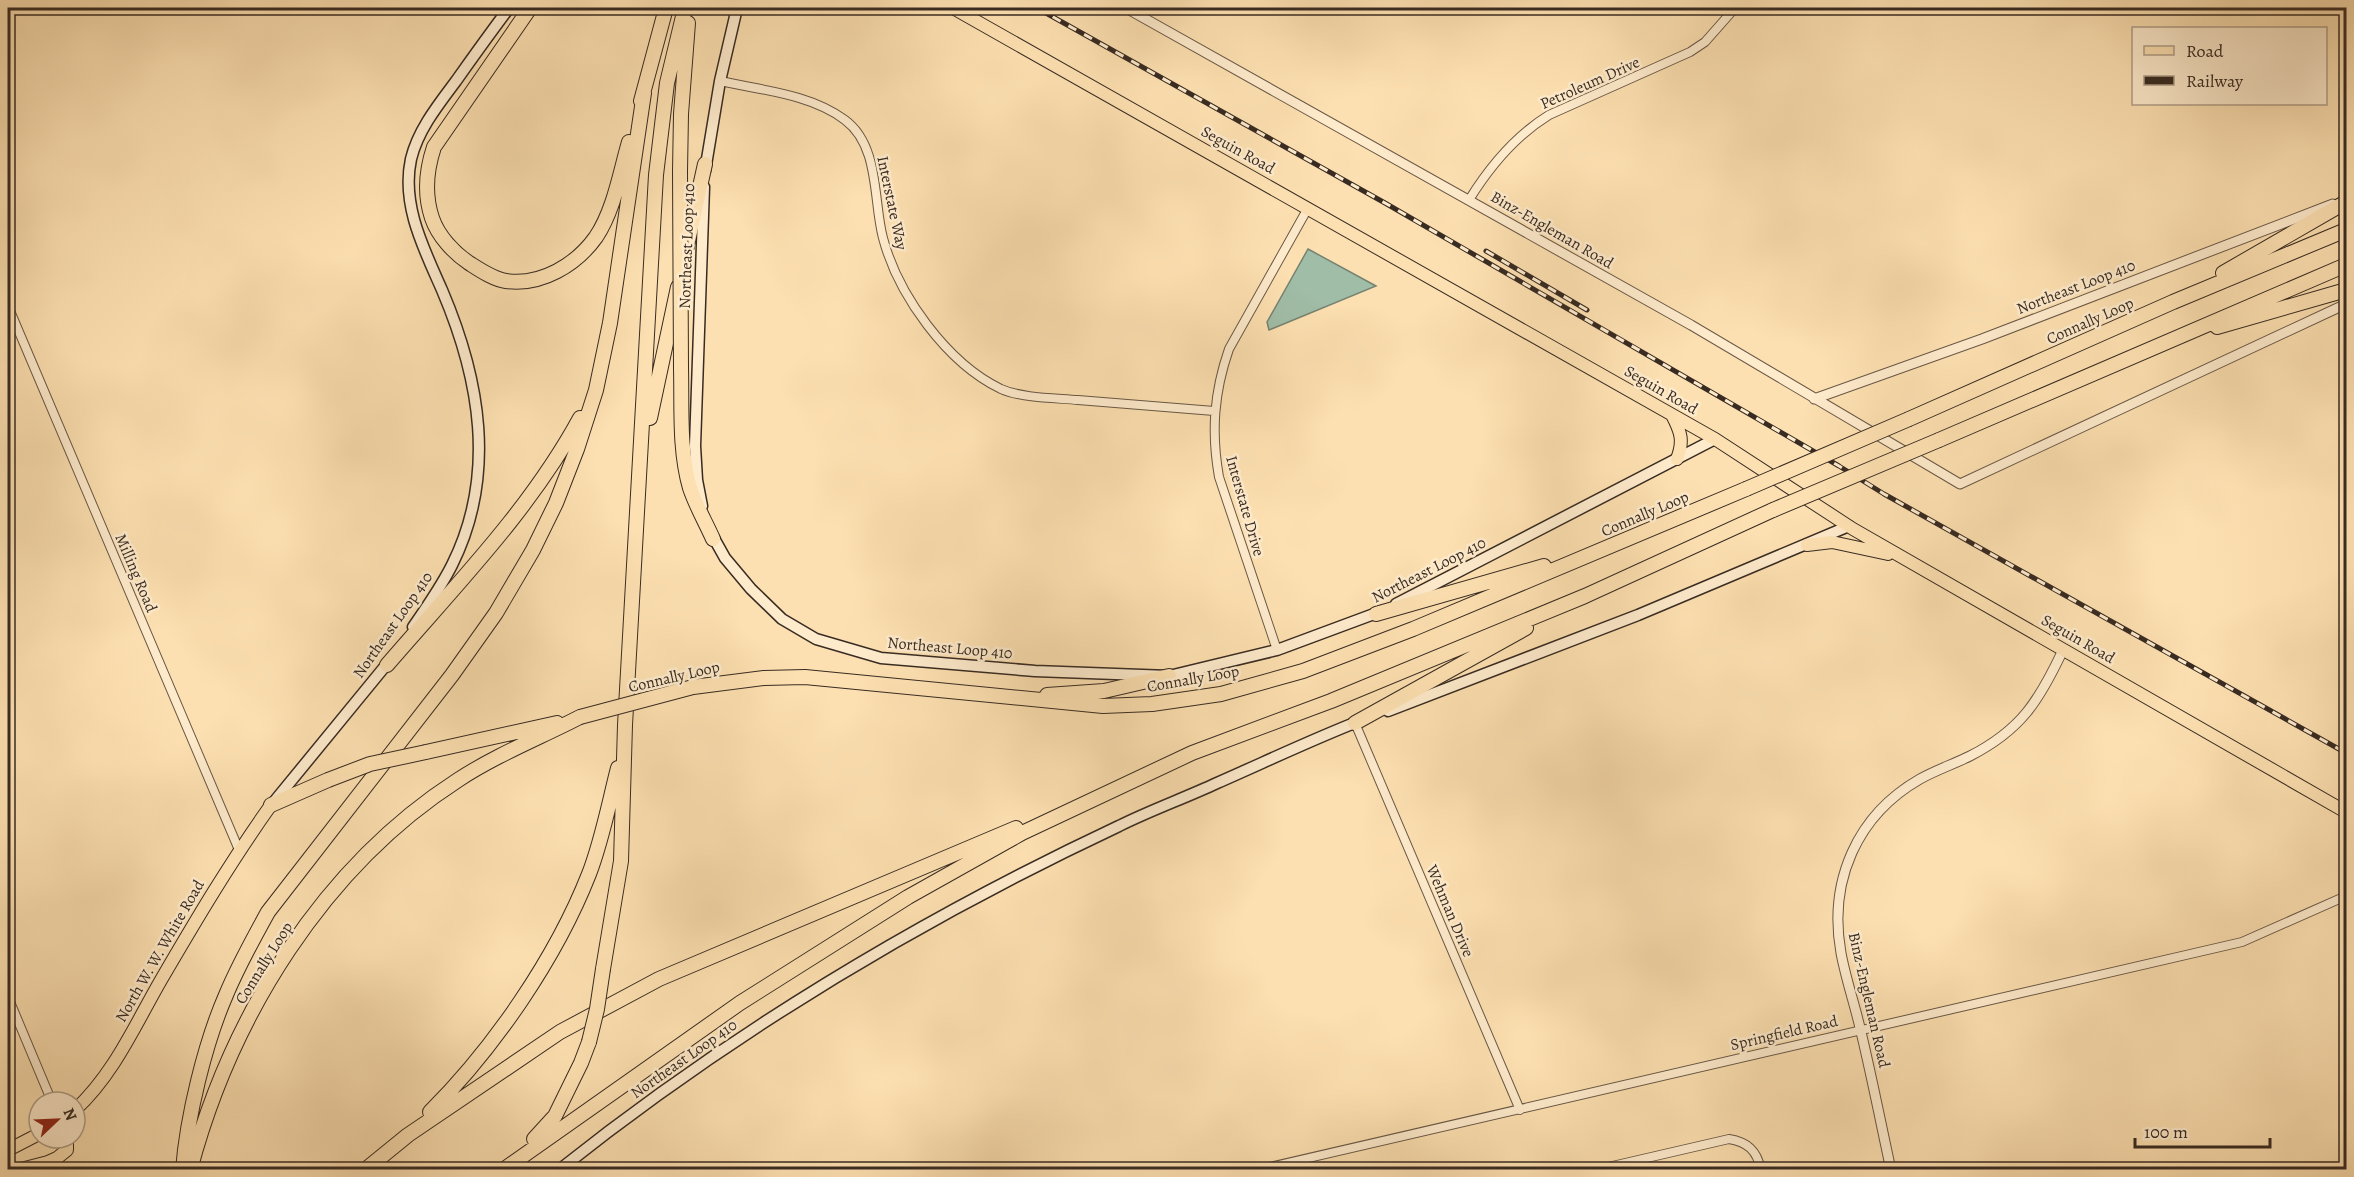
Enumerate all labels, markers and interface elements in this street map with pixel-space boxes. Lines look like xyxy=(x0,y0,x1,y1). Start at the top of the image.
legend xyxy=(2132,27,2327,105)
text: Road xyxy=(2186,39,2224,63)
street label: Petroleum Drive xyxy=(1537,51,1643,115)
text: Railway xyxy=(2186,69,2244,93)
street label: Seguin Road xyxy=(1197,121,1279,180)
street label: Interstate Way xyxy=(871,154,913,253)
street label: Northeast Loop 410 xyxy=(674,183,700,309)
street label: Binz-Engleman Road xyxy=(1487,186,1618,274)
street label: Northeast Loop 410 xyxy=(2013,254,2139,320)
street label: Connally Loop xyxy=(2043,292,2137,350)
street label: Seguin Road xyxy=(1620,360,1702,420)
street label: Interstate Drive xyxy=(1220,453,1270,559)
street label: Connally Loop xyxy=(1598,486,1692,542)
street label: Milling Road xyxy=(110,530,163,616)
street label: Northeast Loop 410 xyxy=(1368,532,1490,608)
street label: Northeast Loop 410 xyxy=(348,567,438,683)
street label: Seguin Road xyxy=(2037,609,2119,669)
street label: Northeast Loop 410 xyxy=(887,632,1013,664)
street label: Connally Loop xyxy=(626,656,722,698)
street label: Connally Loop xyxy=(1145,660,1241,698)
street label: Wehman Drive xyxy=(1420,861,1479,960)
street label: North W. W. White Road xyxy=(110,875,210,1026)
street label: Connally Loop xyxy=(230,918,298,1008)
street label: Binz-Engleman Road xyxy=(1843,930,1895,1070)
street label: Springfield Road xyxy=(1728,1010,1840,1056)
street label: Northeast Loop 410 xyxy=(626,1014,742,1104)
north arrow xyxy=(27,1090,87,1150)
text: N xyxy=(57,1105,82,1125)
scale bar xyxy=(2135,1111,2270,1149)
text: 100 m xyxy=(2144,1120,2188,1144)

